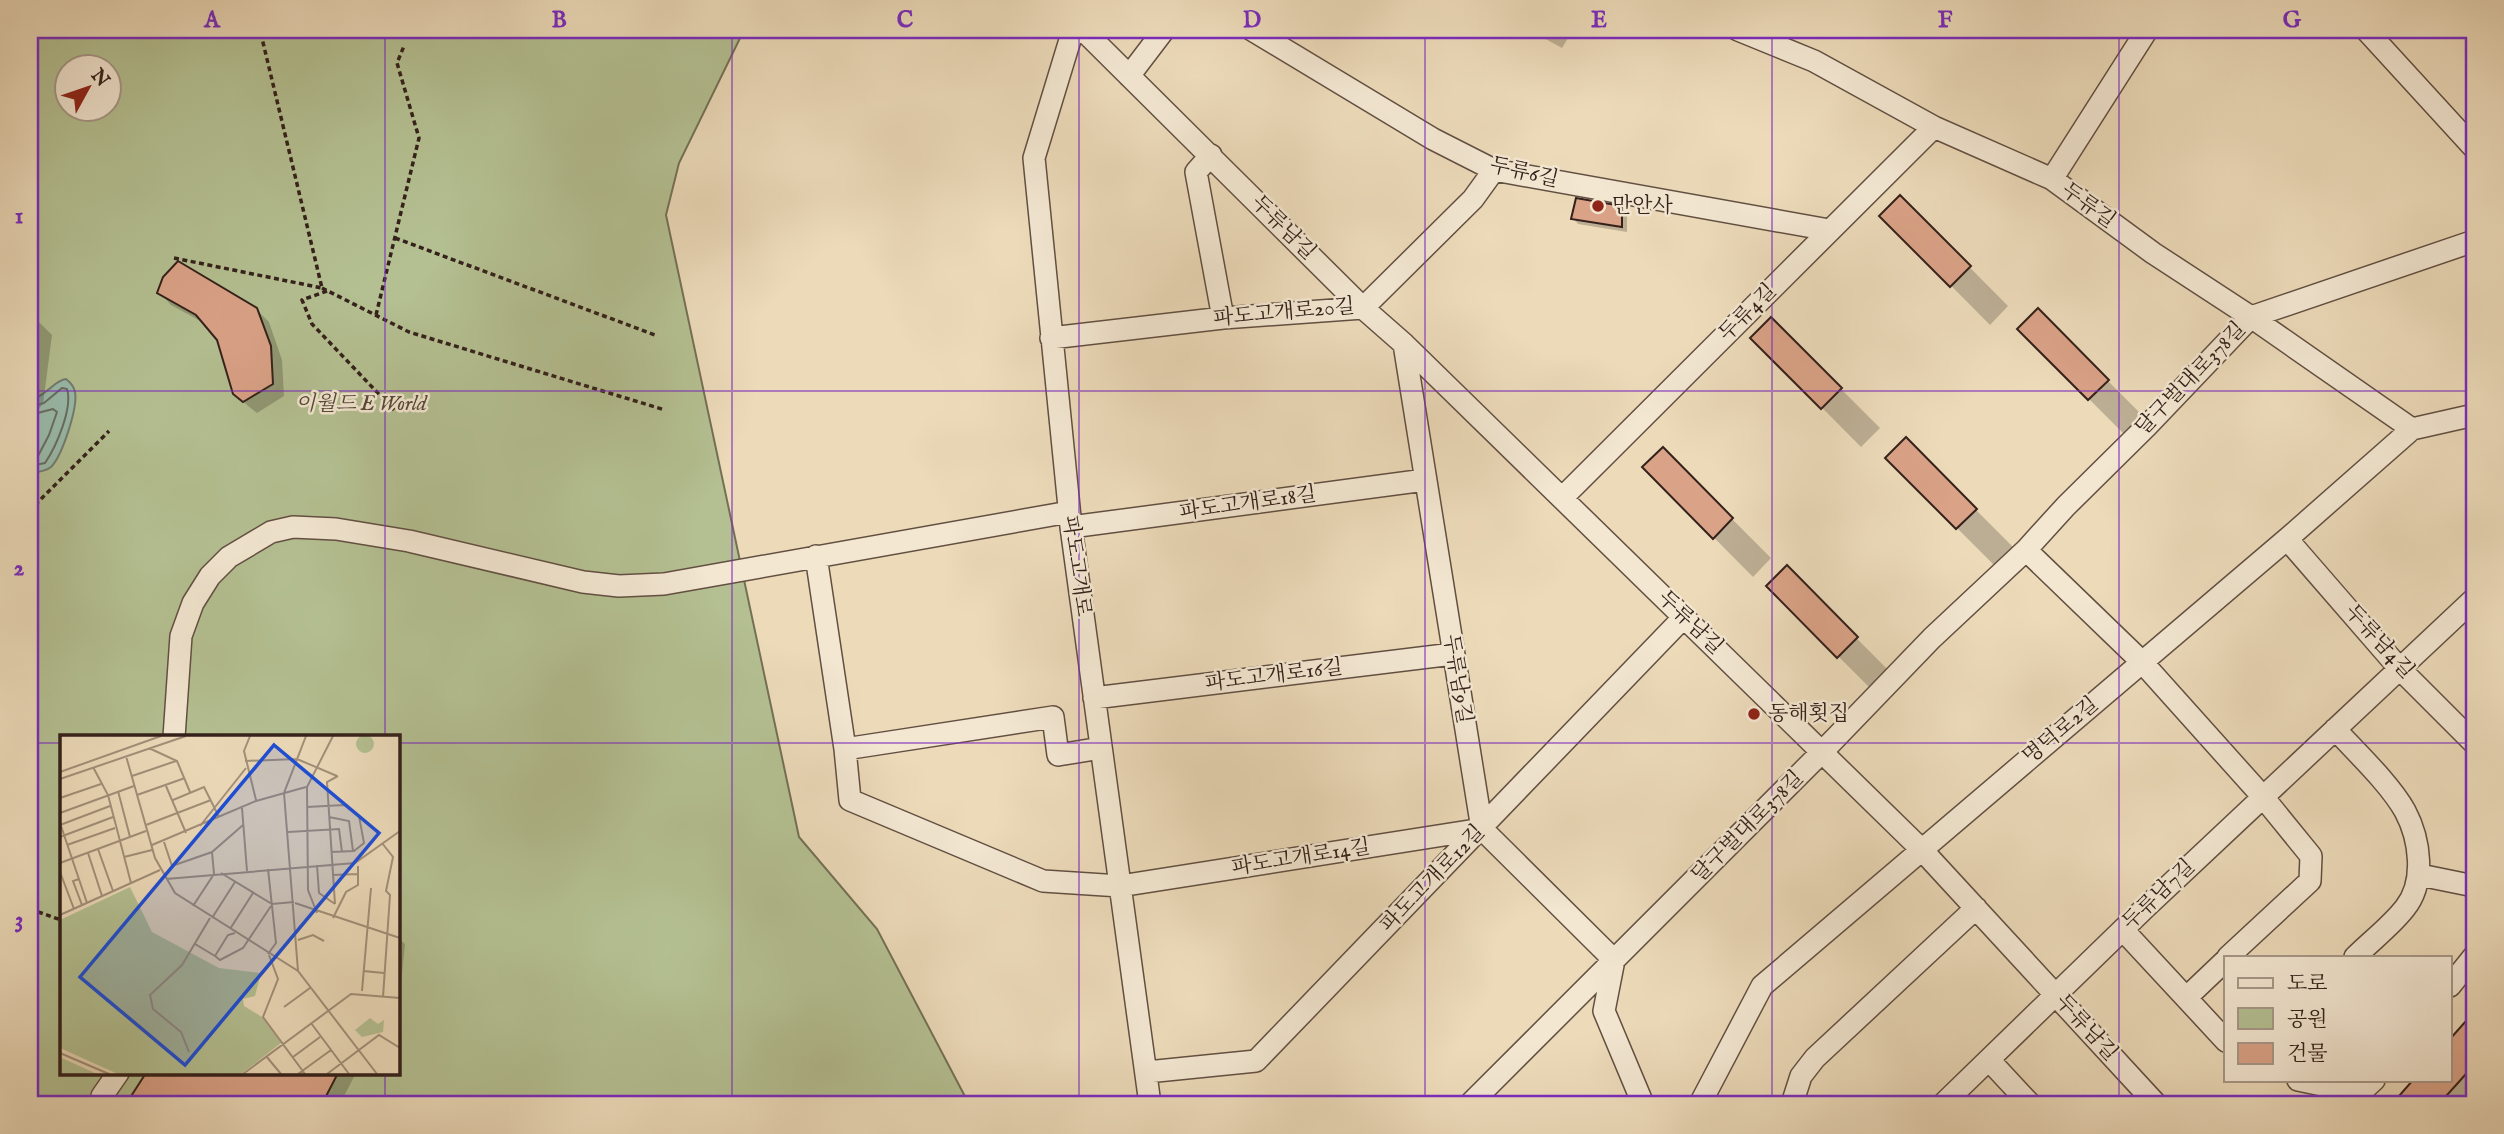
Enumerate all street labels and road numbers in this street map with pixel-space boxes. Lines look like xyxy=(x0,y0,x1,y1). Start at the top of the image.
street label: 두류6길 xyxy=(1487,152,1561,194)
street label: 두류길 xyxy=(2055,177,2121,235)
street label: 두류남길 xyxy=(1245,190,1321,266)
street label: 두류4길 xyxy=(1713,278,1783,348)
street label: 파도고개로20길 xyxy=(1212,293,1356,333)
street label: 달구벌대로378길 xyxy=(2130,317,2252,441)
street label: 파도고개로18길 xyxy=(1178,481,1318,527)
street label: 파도고개로 xyxy=(1056,514,1096,618)
street label: 두류남길 xyxy=(1651,585,1729,661)
street label: 두류남4길 xyxy=(2338,599,2420,685)
street label: 두류남9길 xyxy=(1437,632,1477,726)
street label: 파도고개로16길 xyxy=(1204,654,1344,698)
street label: 명덕로2길 xyxy=(2017,691,2105,771)
street label: 달구벌대로378길 xyxy=(1686,765,1810,889)
street label: 파도고개로12길 xyxy=(1375,819,1491,939)
street label: 파도고개로14길 xyxy=(1230,834,1372,882)
street label: 두류남7길 xyxy=(2117,854,2201,936)
street label: 두류남길 xyxy=(2049,989,2123,1067)

